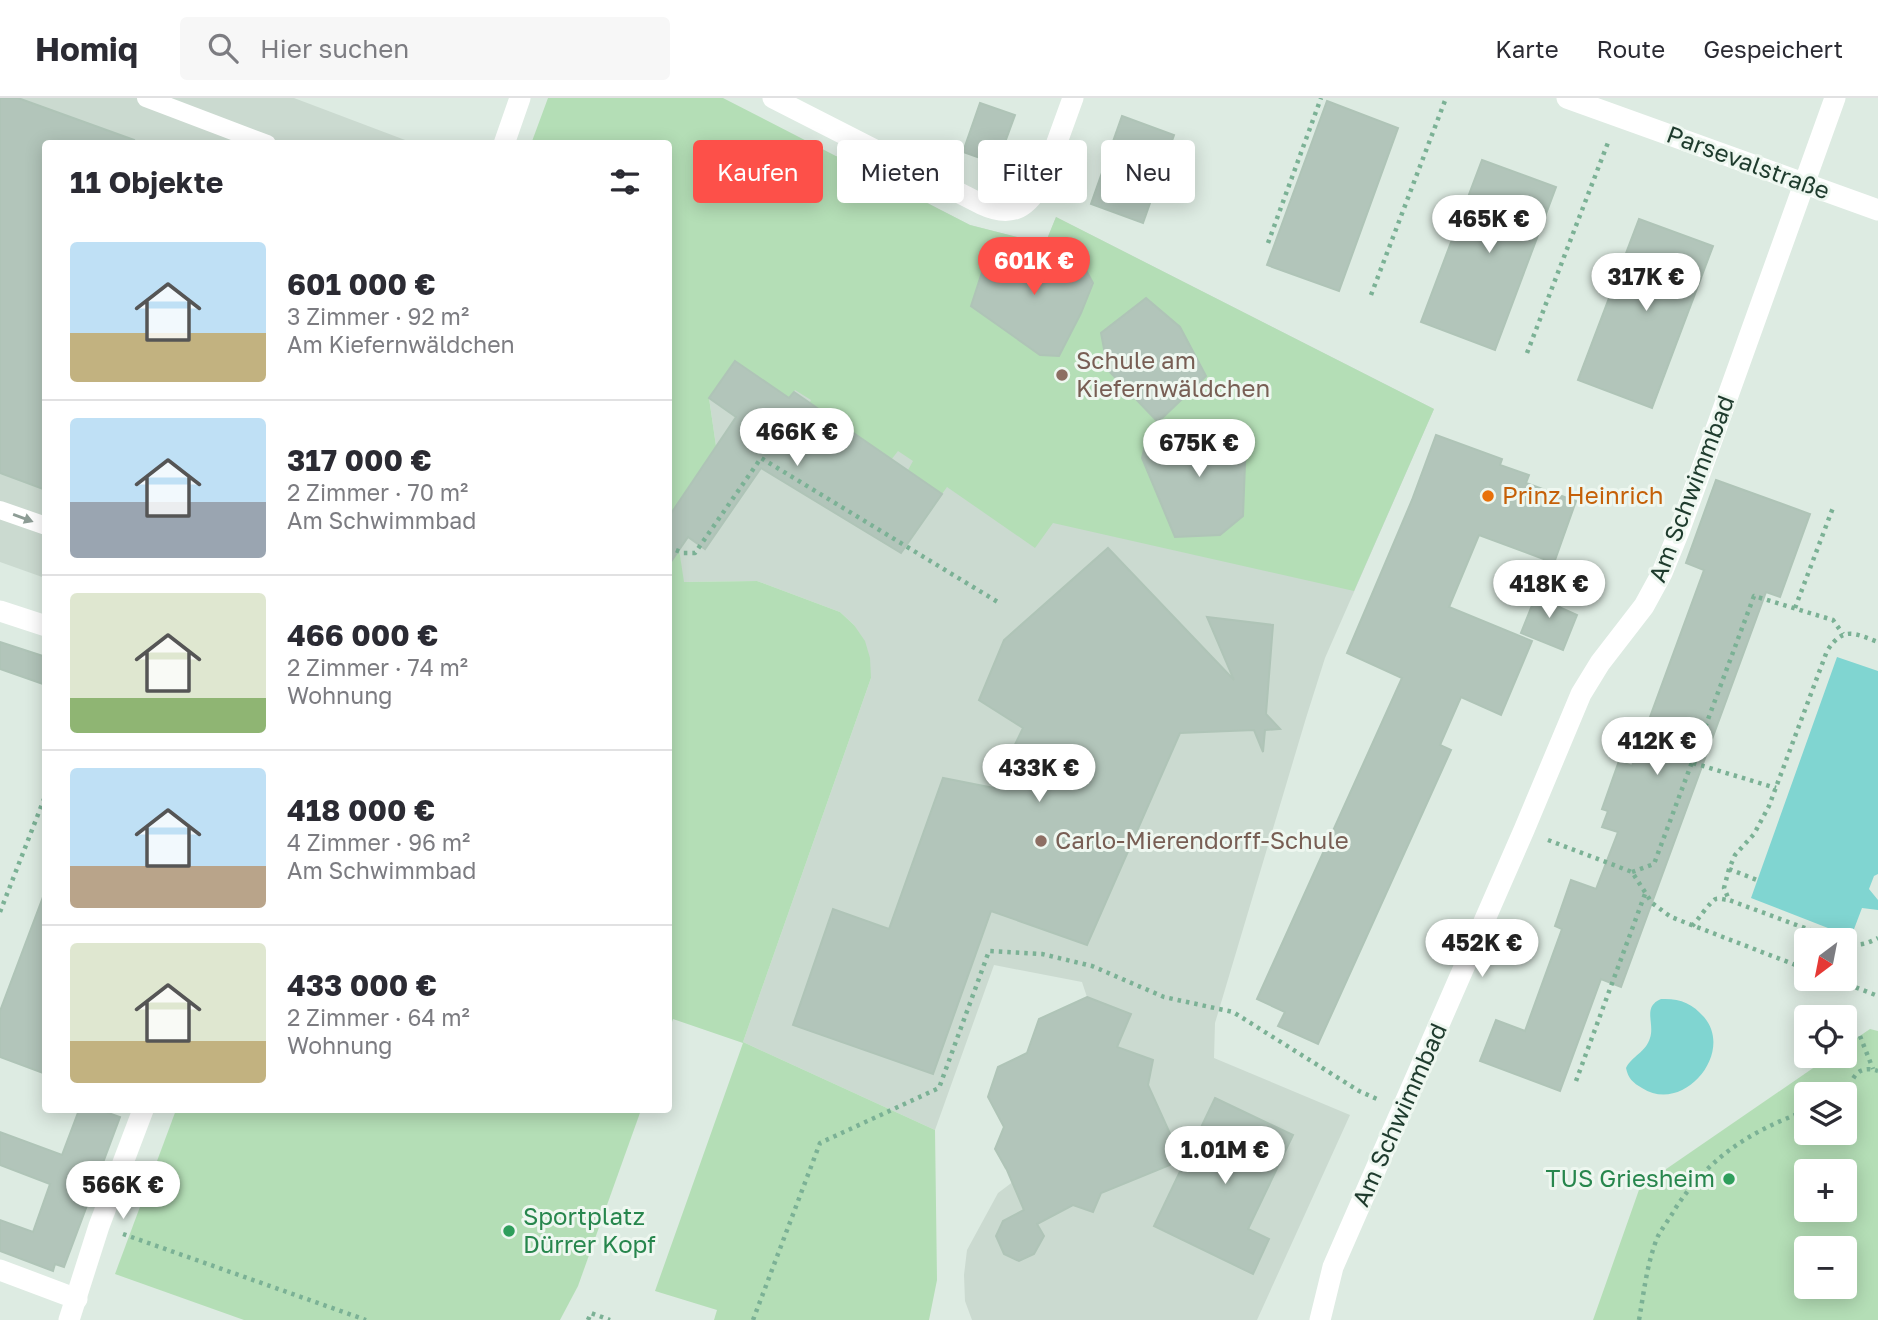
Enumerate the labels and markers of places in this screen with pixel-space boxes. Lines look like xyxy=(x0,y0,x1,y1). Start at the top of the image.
pin: 465K € xyxy=(1432,195,1546,255)
pin: 601K € xyxy=(977,238,1091,297)
pin: 317K € xyxy=(1589,254,1703,313)
place label: Schule am Kiefernwäldchen xyxy=(1076,345,1270,402)
marker: Schule am Kiefernwäldchen xyxy=(1054,367,1070,383)
pin: 466K € xyxy=(740,408,854,468)
pin: 675K € xyxy=(1142,420,1256,479)
place label: Prinz Heinrich xyxy=(1502,480,1664,509)
marker: Prinz Heinrich xyxy=(1480,488,1496,504)
pin: 418K € xyxy=(1492,560,1606,620)
pin: 412K € xyxy=(1600,718,1714,777)
pin: 433K € xyxy=(982,744,1096,804)
place label: Carlo-Mierendorff-Schule xyxy=(1055,825,1349,854)
marker: Carlo-Mierendorff-Schule xyxy=(1033,833,1049,849)
pin: 452K € xyxy=(1425,920,1539,979)
pin: 1.01M € xyxy=(1160,1126,1290,1186)
pin: 566K € xyxy=(66,1162,180,1221)
place label: TUS Griesheim xyxy=(1546,1163,1715,1192)
marker: TUS Griesheim xyxy=(1721,1171,1737,1187)
place label: Sportplatz Dürrer Kopf xyxy=(523,1201,656,1258)
marker: Sportplatz Dürrer Kopf xyxy=(501,1223,517,1239)

